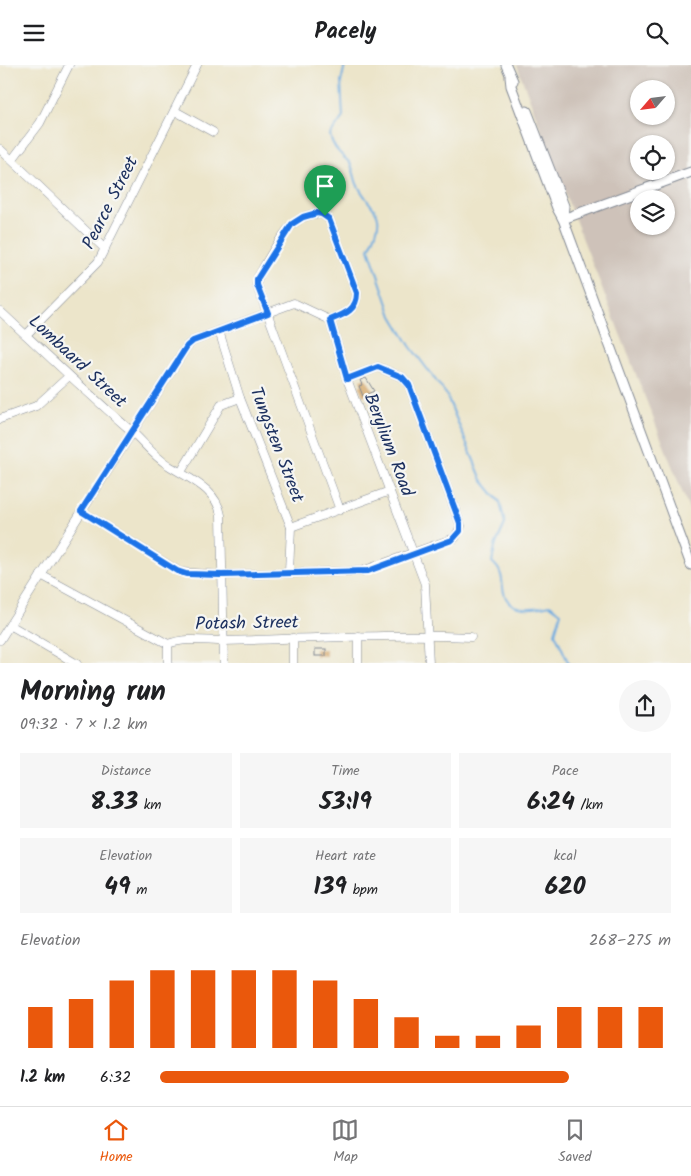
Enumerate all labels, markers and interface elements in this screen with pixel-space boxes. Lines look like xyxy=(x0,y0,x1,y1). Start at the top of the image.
text: Pacely xyxy=(314,15,377,50)
icon: menu xyxy=(20,19,48,47)
icon: search xyxy=(643,19,671,47)
north arrow xyxy=(630,80,675,125)
map controls xyxy=(630,80,675,235)
button: locate xyxy=(630,135,675,180)
street label: Pearce Street xyxy=(75,150,147,255)
pin xyxy=(304,165,346,216)
icon: arrive xyxy=(311,172,339,200)
button: layers xyxy=(630,190,675,235)
street label: Lombaard Street xyxy=(21,308,134,416)
street label: Tungsten Street xyxy=(241,383,312,508)
street label: Berylium Road xyxy=(355,389,421,502)
street label: Potash Street xyxy=(195,609,300,639)
text: Morning run xyxy=(20,670,166,715)
button: share xyxy=(619,680,671,732)
text: 09:32 · 7 × 1.2 km xyxy=(20,712,148,737)
text: Distance xyxy=(101,760,151,782)
text: Time xyxy=(331,760,360,782)
text: Pace xyxy=(552,760,579,782)
text: 8.33 xyxy=(90,782,138,822)
text: 53:19 xyxy=(319,782,372,822)
text: 6:24 xyxy=(527,782,575,822)
text: km xyxy=(138,794,162,816)
text: /km xyxy=(575,794,603,816)
text: Elevation xyxy=(99,845,152,867)
text: Heart rate xyxy=(315,845,376,867)
text: kcal xyxy=(554,845,577,867)
text: 49 xyxy=(104,867,131,907)
text: 139 xyxy=(313,867,347,907)
text: 620 xyxy=(545,867,586,907)
text: m xyxy=(131,879,147,901)
text: bpm xyxy=(347,879,378,901)
text: Elevation xyxy=(20,928,81,953)
text: 268–275 m xyxy=(589,928,671,953)
text: 1.2 km xyxy=(20,1065,65,1090)
text: 6:32 xyxy=(100,1065,131,1090)
tab: Home xyxy=(99,1116,133,1168)
tab: Map xyxy=(331,1116,359,1168)
tab: Saved xyxy=(558,1116,592,1168)

